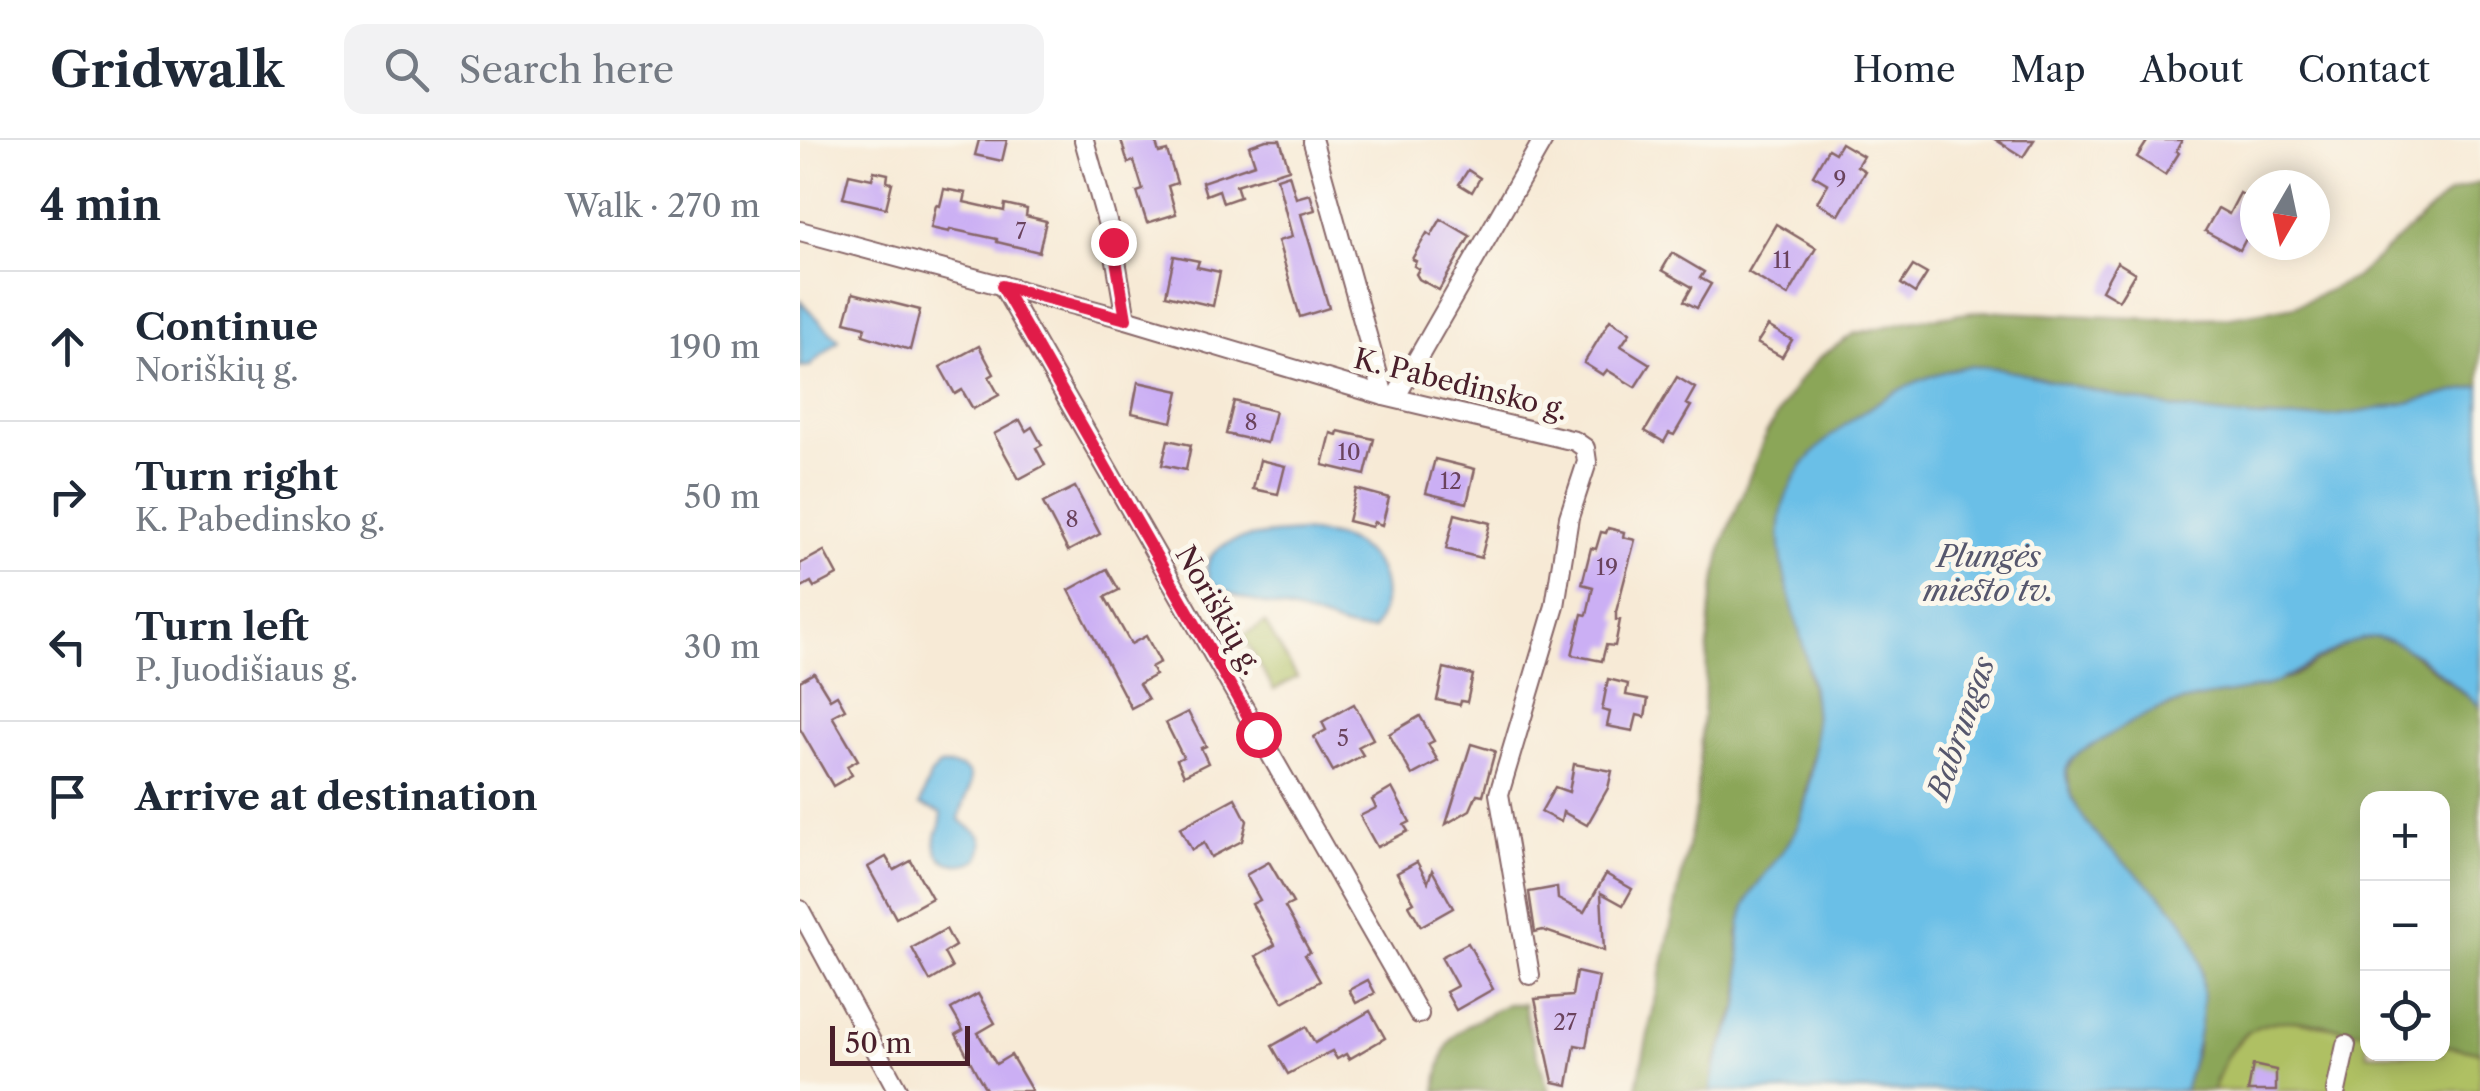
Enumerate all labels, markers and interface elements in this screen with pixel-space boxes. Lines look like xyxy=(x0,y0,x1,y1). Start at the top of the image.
search box xyxy=(344,24,1044,114)
text: Gridwalk xyxy=(50,40,284,99)
icon: search xyxy=(379,42,434,97)
text: Search here xyxy=(459,46,674,93)
text: Home xyxy=(1853,48,1955,91)
text: Map xyxy=(2010,48,2086,91)
text: About xyxy=(2141,48,2243,91)
text: Contact xyxy=(2298,48,2430,91)
house number: 9 xyxy=(1834,166,1846,193)
north arrow xyxy=(2240,170,2330,260)
text: 4 min xyxy=(40,179,161,231)
text: Walk · 270 m xyxy=(565,186,760,225)
house number: 7 xyxy=(1016,218,1027,245)
route end xyxy=(1091,220,1137,266)
house number: 11 xyxy=(1773,247,1791,274)
text: Continue xyxy=(135,303,318,350)
icon: ahead xyxy=(40,319,95,374)
text: 190 m xyxy=(669,327,760,366)
street label: K. Pabedinsko g. xyxy=(1351,341,1571,427)
text: Noriškių g. xyxy=(135,350,299,389)
house number: 8 xyxy=(1244,409,1258,436)
house number: 10 xyxy=(1337,439,1361,466)
text: Turn right xyxy=(135,453,338,500)
house number: 12 xyxy=(1440,468,1462,495)
icon: right xyxy=(40,469,95,524)
text: 50 m xyxy=(684,477,760,516)
text: K. Pabedinsko g. xyxy=(135,500,385,539)
house number: 8 xyxy=(1065,506,1079,533)
water label: Plungės miesto tv. xyxy=(1922,538,2055,609)
street label: Noriškių g. xyxy=(1168,539,1270,681)
house number: 19 xyxy=(1596,554,1618,581)
text: Turn left xyxy=(135,603,309,650)
icon: left xyxy=(40,619,95,674)
text: 30 m xyxy=(684,627,760,666)
text: P. Juodišiaus g. xyxy=(135,650,358,689)
water label: Babrungas xyxy=(1919,651,2003,806)
route start xyxy=(1236,712,1282,758)
house number: 5 xyxy=(1337,725,1349,752)
icon: arrive xyxy=(40,769,95,824)
text: Arrive at destination xyxy=(135,773,538,820)
map controls xyxy=(2360,791,2450,1061)
button: + xyxy=(2360,791,2450,881)
button: − xyxy=(2360,881,2450,971)
button: locate xyxy=(2360,971,2450,1061)
house number: 27 xyxy=(1553,1009,1577,1036)
scale bar xyxy=(830,1021,970,1066)
text: 50 m xyxy=(845,1026,912,1060)

